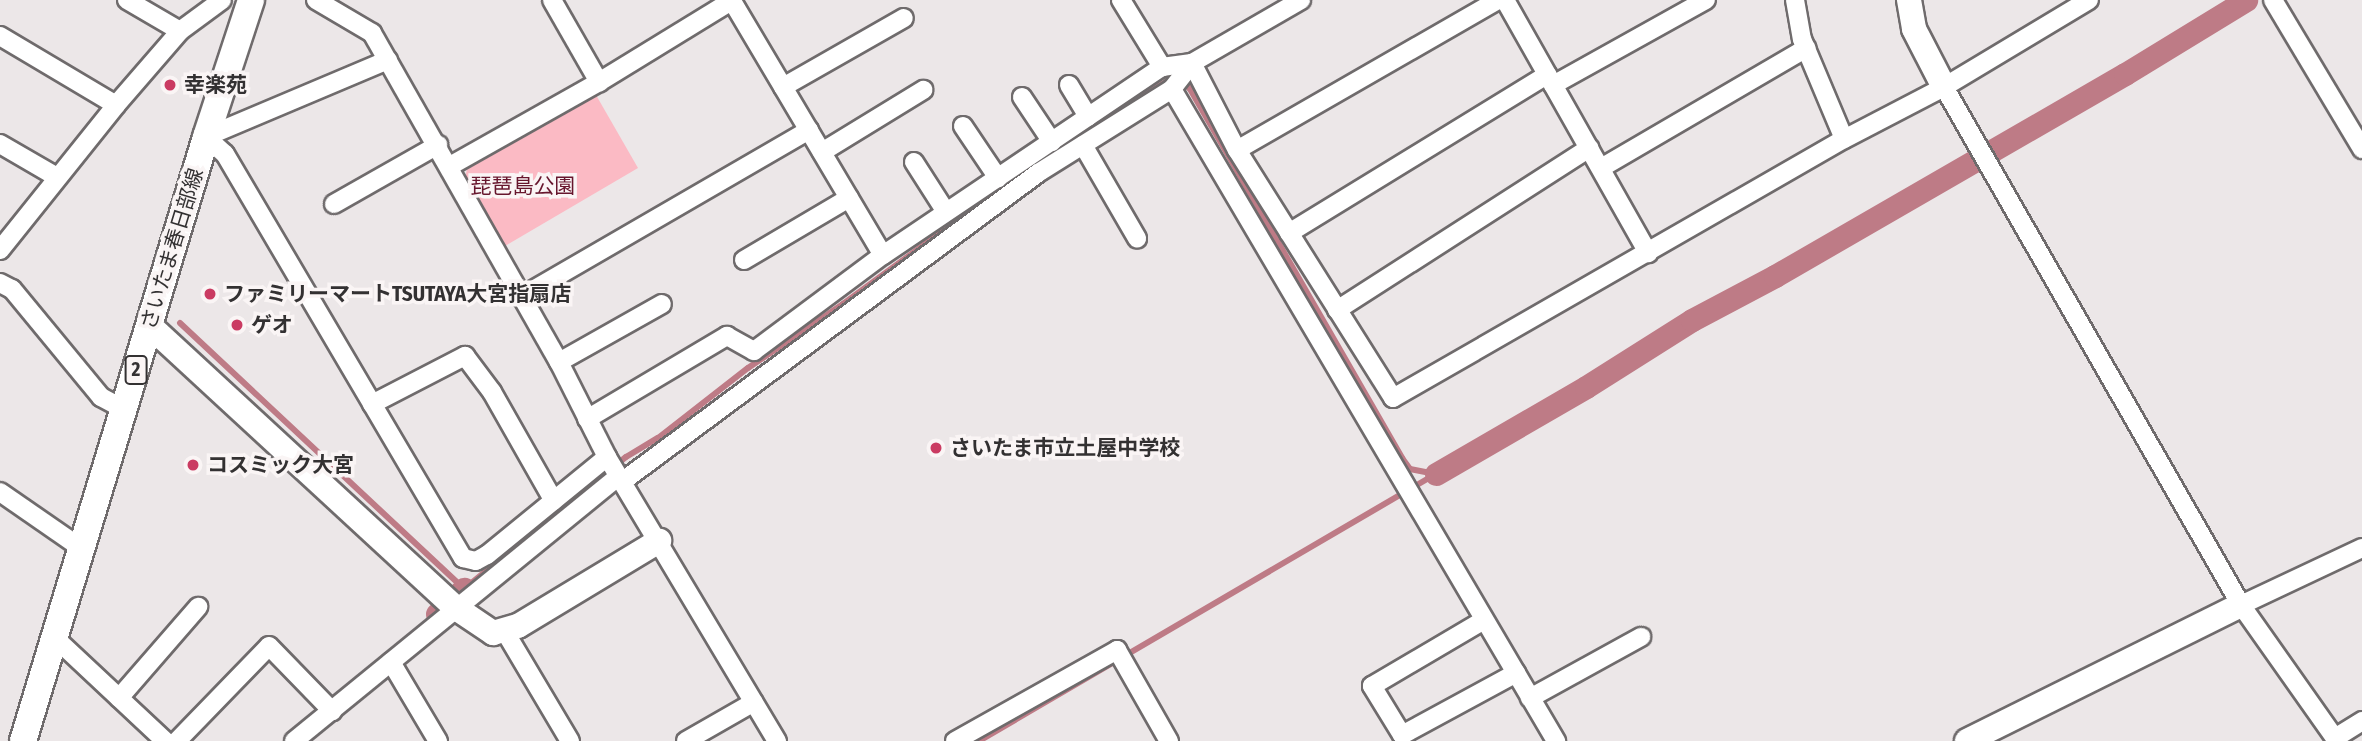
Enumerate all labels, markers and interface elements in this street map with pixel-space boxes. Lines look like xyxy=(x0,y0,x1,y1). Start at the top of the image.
place label: 幸楽苑 xyxy=(184,72,247,98)
marker: 幸楽苑 xyxy=(162,77,178,93)
street label: さいたま春日部線 xyxy=(135,165,209,333)
park label: 琵琶島公園 xyxy=(471,173,575,199)
place label: ファミリーマートTSUTAYA大宮指扇店 xyxy=(224,281,571,307)
marker: ファミリーマートTSUTAYA大宮指扇店 xyxy=(202,286,218,302)
place label: ゲオ xyxy=(251,312,293,338)
marker: ゲオ xyxy=(229,317,245,333)
road number: 2 xyxy=(124,354,148,386)
place label: さいたま市立土屋中学校 xyxy=(950,435,1181,461)
marker: さいたま市立土屋中学校 xyxy=(928,440,944,456)
place label: コスミック大宮 xyxy=(207,452,354,478)
marker: コスミック大宮 xyxy=(185,457,201,473)

